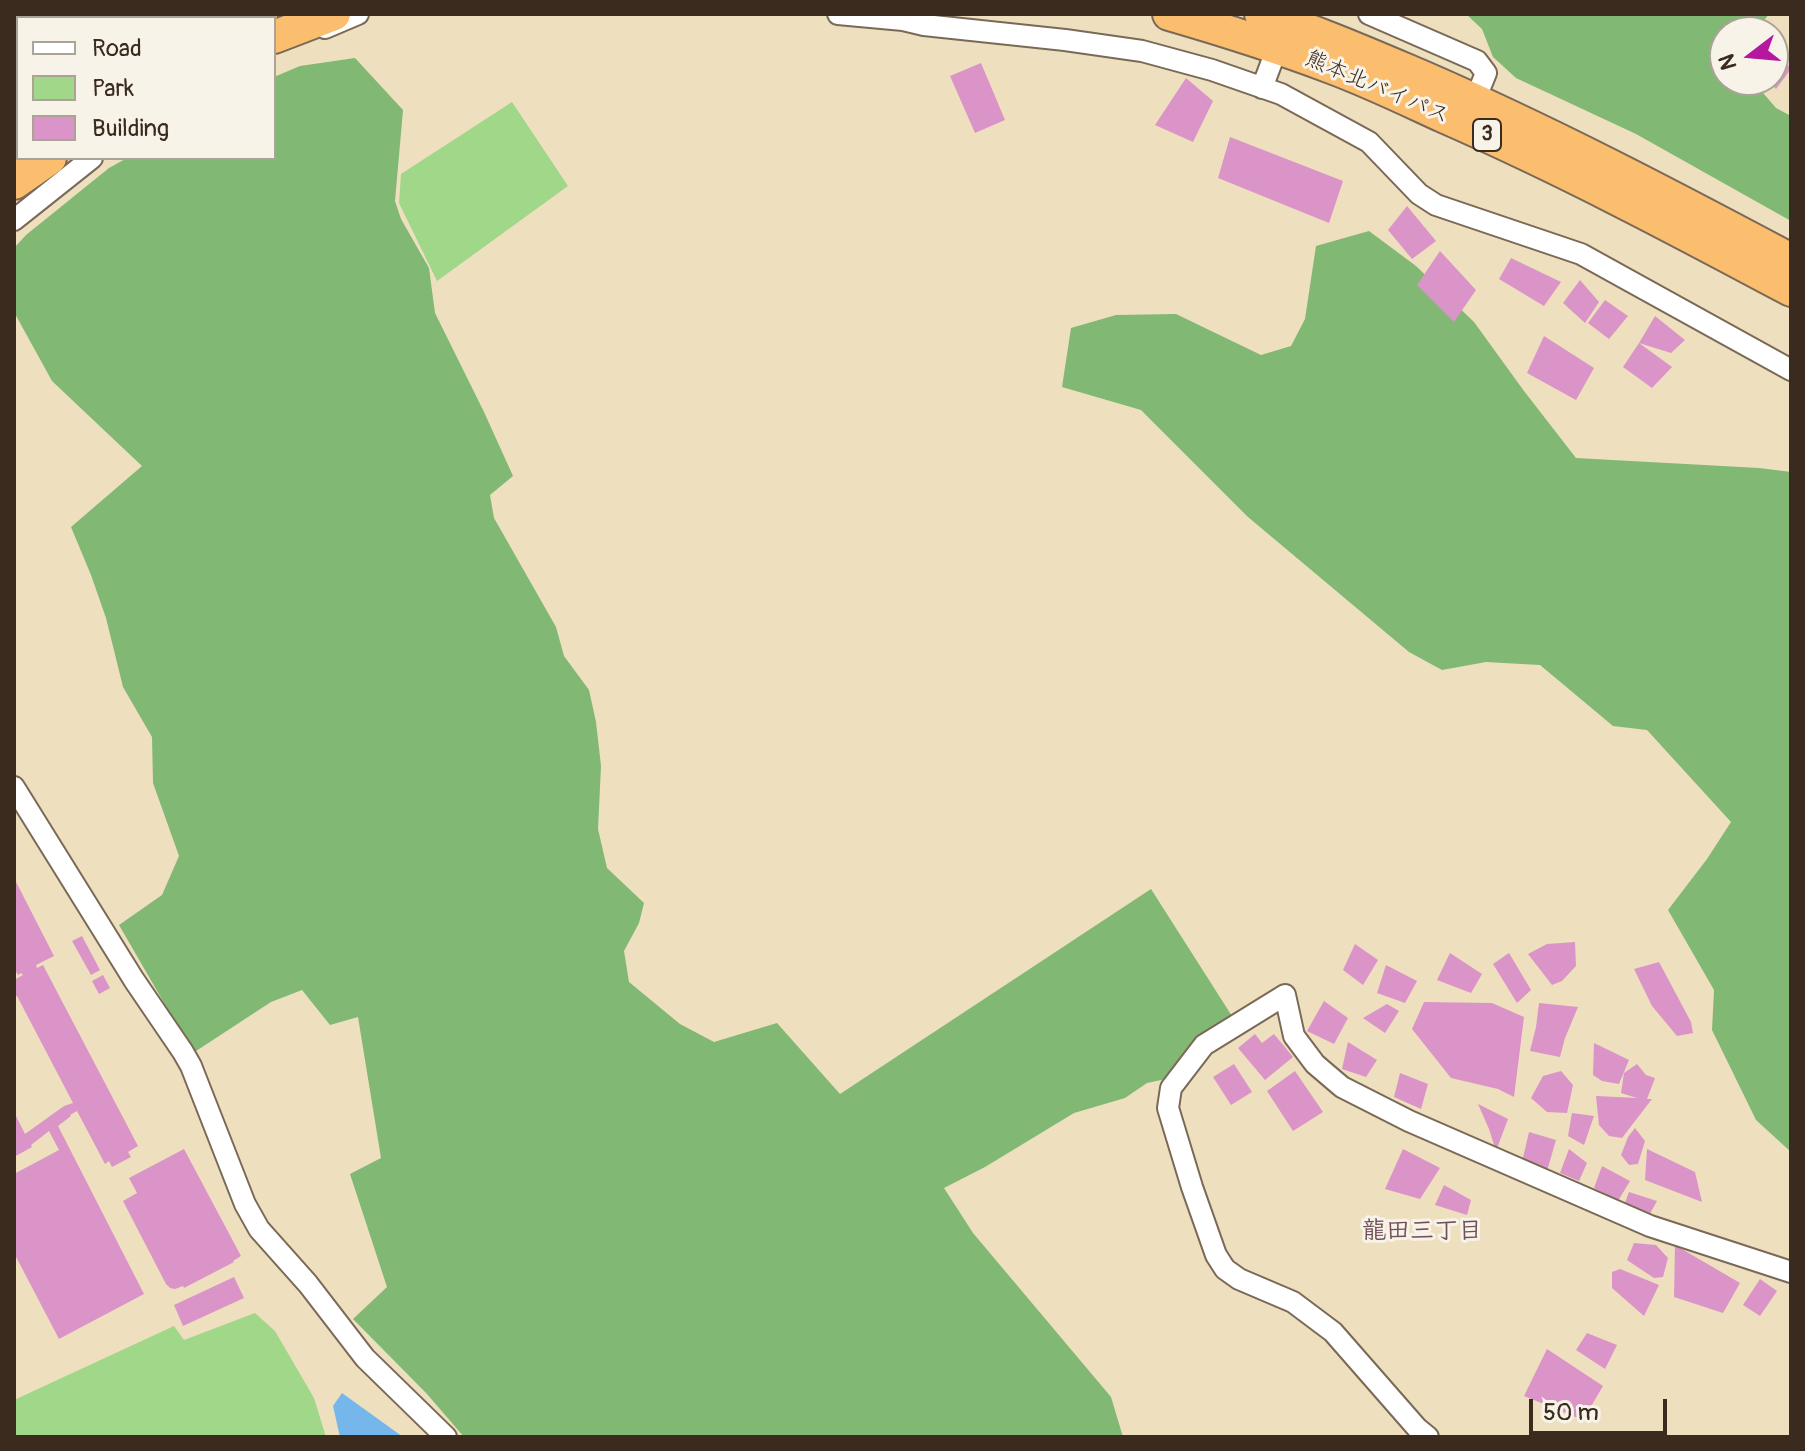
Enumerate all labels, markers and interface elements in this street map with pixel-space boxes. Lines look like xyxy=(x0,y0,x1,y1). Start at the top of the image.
legend xyxy=(16,16,276,160)
north arrow xyxy=(1709,16,1789,96)
text: Road xyxy=(92,34,142,63)
street label: 熊本北バイパス xyxy=(1301,46,1453,130)
text: N xyxy=(1712,51,1743,73)
text: Park xyxy=(92,74,134,103)
text: Building xyxy=(92,114,169,143)
road number: 3 xyxy=(1473,119,1501,151)
district label: 龍田三丁目 xyxy=(1362,1218,1482,1246)
scale bar xyxy=(1533,1383,1671,1433)
text: 50 m xyxy=(1543,1398,1599,1427)

